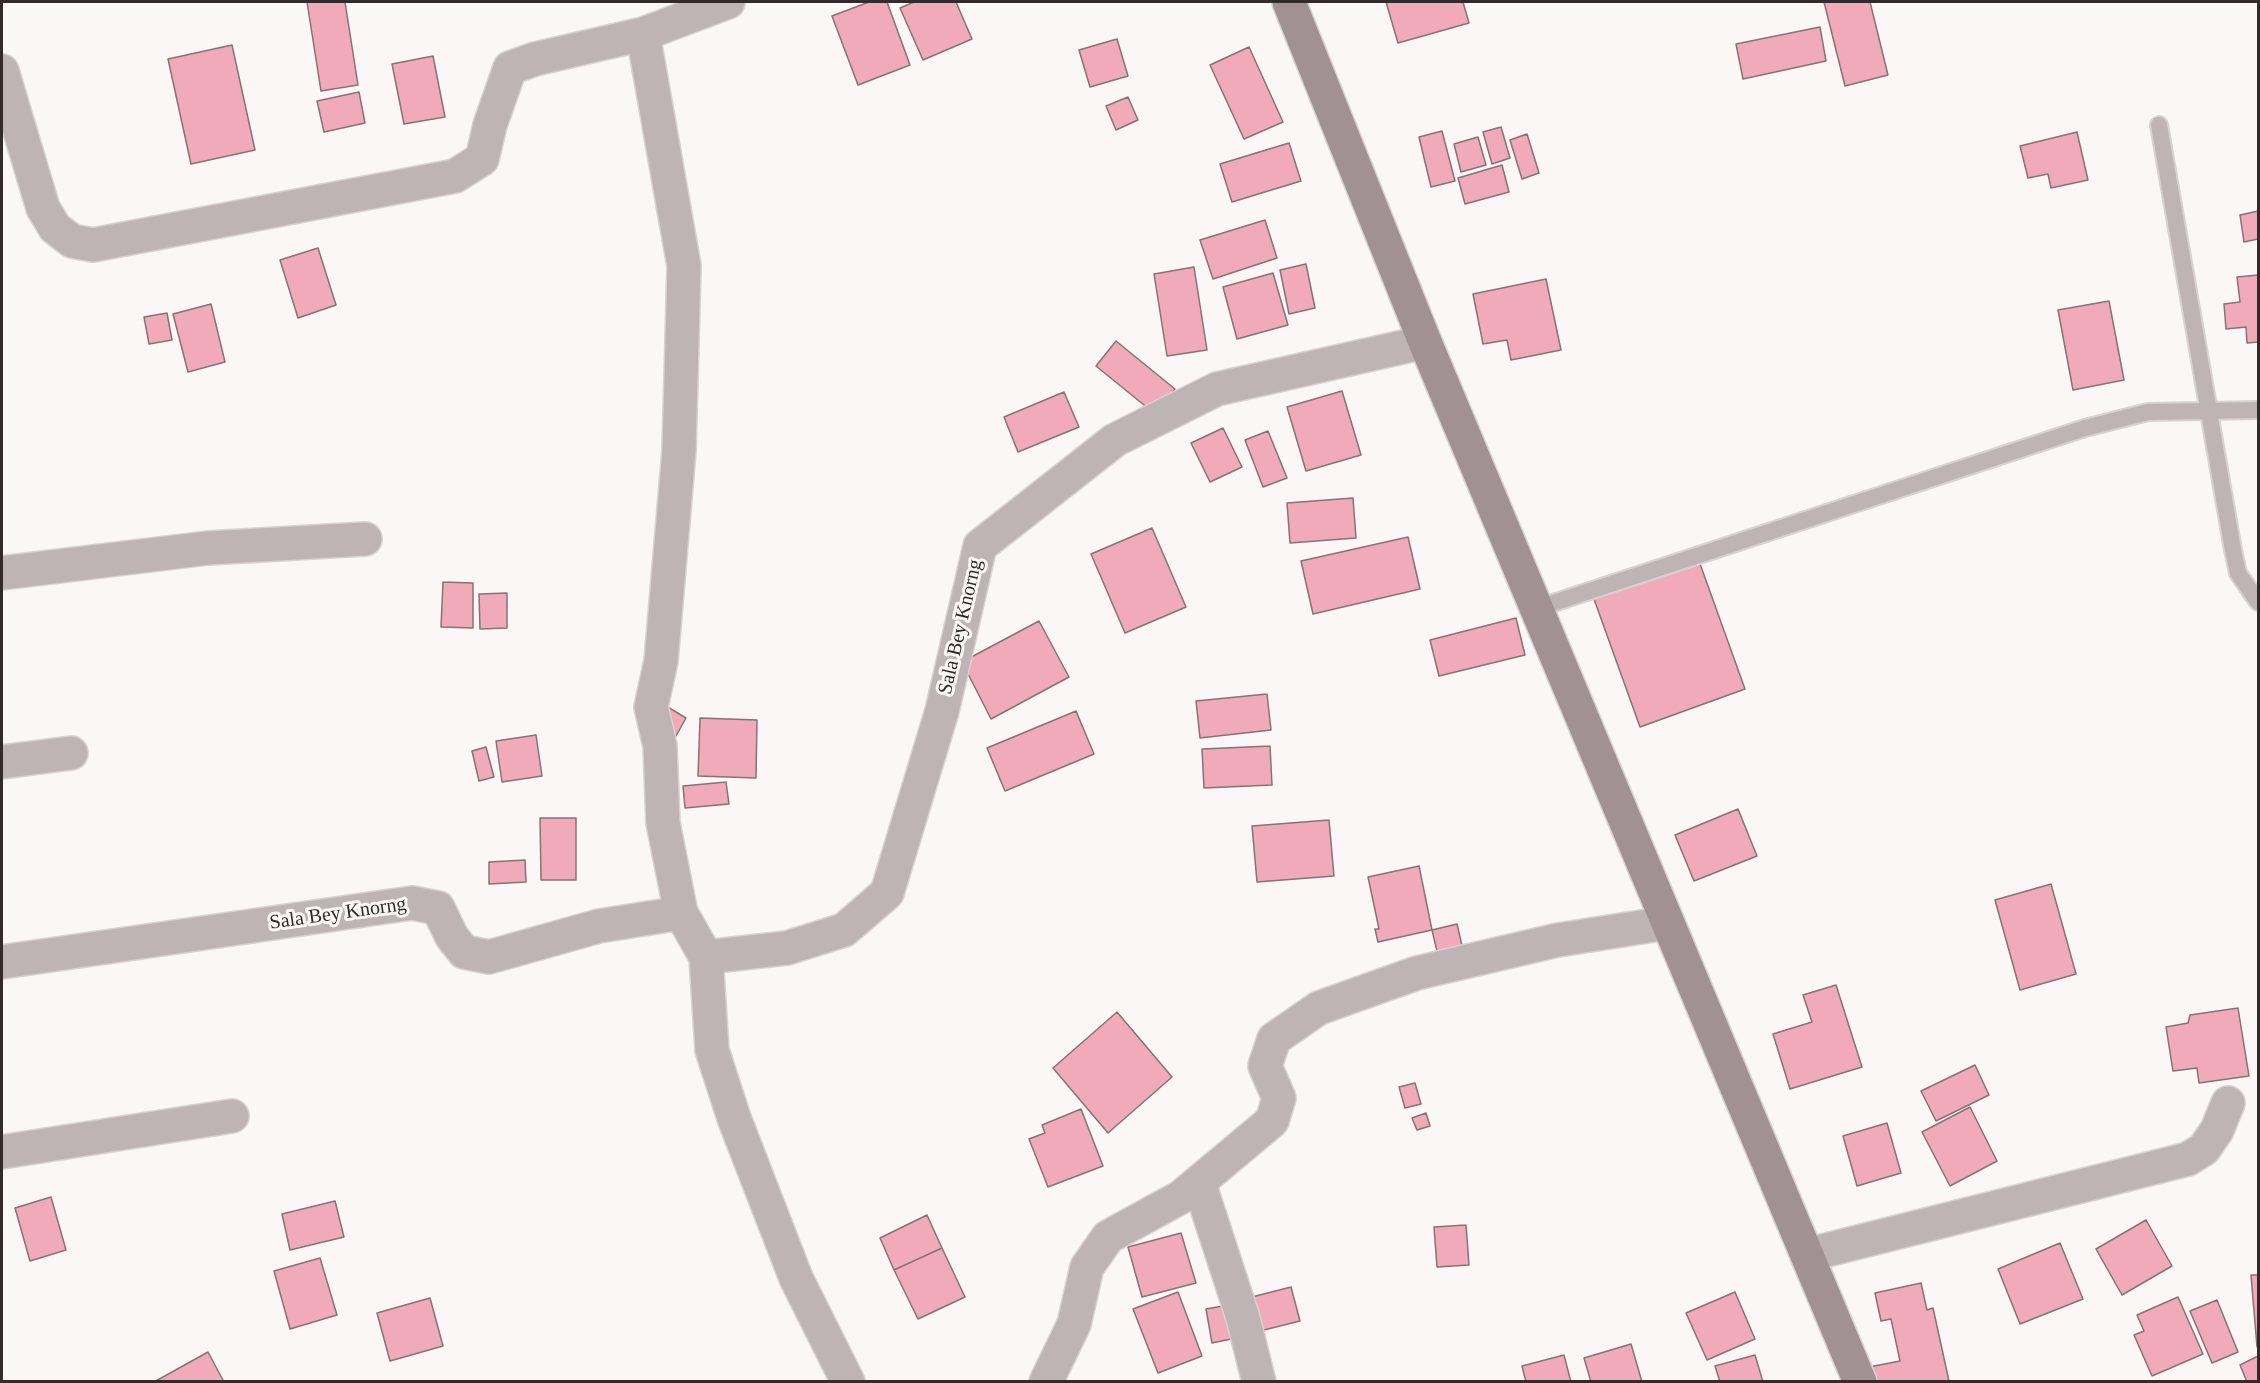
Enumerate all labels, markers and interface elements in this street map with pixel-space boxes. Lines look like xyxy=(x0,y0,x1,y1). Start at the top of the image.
street label: Sala Bey Knorng xyxy=(934,557,988,697)
street label: Sala Bey Knorng xyxy=(268,893,408,935)

